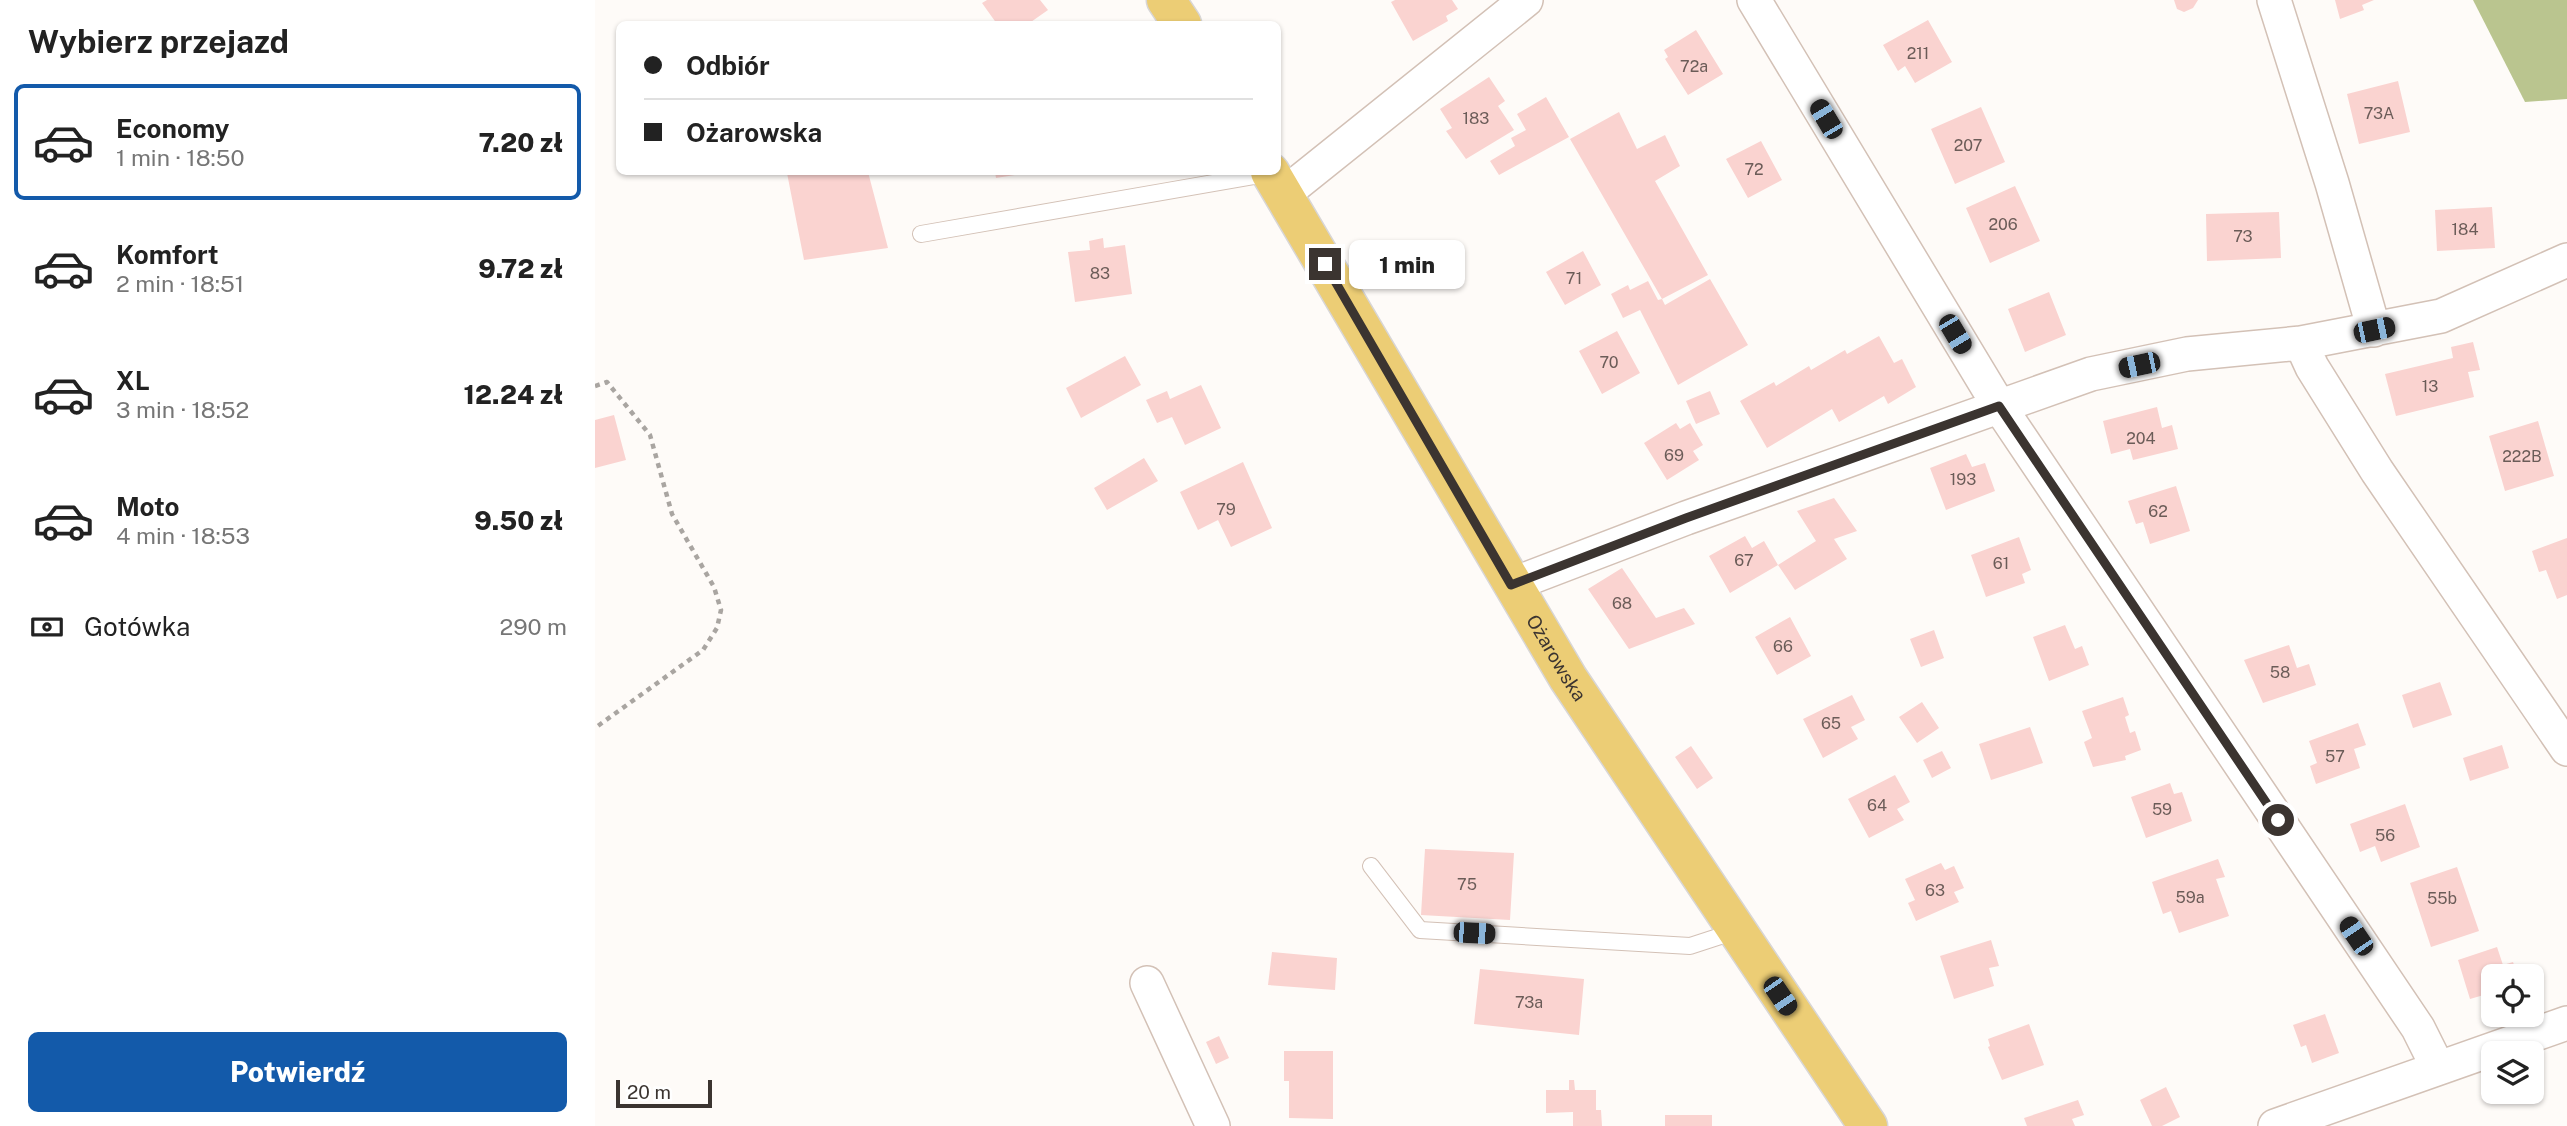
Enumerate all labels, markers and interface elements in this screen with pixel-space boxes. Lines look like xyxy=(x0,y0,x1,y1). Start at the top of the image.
text: Wybierz przejazd xyxy=(28,23,289,60)
house number: 211 xyxy=(1907,44,1929,63)
text: Odbiór xyxy=(686,50,770,81)
house number: 72a xyxy=(1680,57,1708,76)
car xyxy=(1807,96,1846,142)
house number: 73A xyxy=(2364,104,2394,123)
house number: 183 xyxy=(1463,109,1489,128)
icon: car xyxy=(32,111,95,174)
text: Economy xyxy=(116,113,229,144)
text: Ożarowska xyxy=(686,117,822,148)
text: 7.20 zł xyxy=(479,127,563,158)
house number: 207 xyxy=(1954,136,1982,155)
text: 1 min · 18:50 xyxy=(116,144,245,171)
house number: 72 xyxy=(1744,160,1764,179)
house number: 206 xyxy=(1988,215,2018,234)
house number: 184 xyxy=(2452,220,2478,239)
house number: 73 xyxy=(2233,227,2253,246)
icon: car xyxy=(32,237,95,300)
text: Komfort xyxy=(116,239,218,270)
callout: 1 min xyxy=(1349,240,1465,288)
route end xyxy=(1309,248,1341,280)
text: 1 min xyxy=(1379,251,1435,278)
text: 9.72 zł xyxy=(478,253,563,284)
house number: 83 xyxy=(1090,264,1110,283)
house number: 71 xyxy=(1566,269,1582,288)
text: 2 min · 18:51 xyxy=(116,270,244,297)
car xyxy=(1936,311,1975,357)
car xyxy=(2352,315,2397,345)
car xyxy=(2117,350,2162,380)
house number: 70 xyxy=(1599,353,1619,372)
icon: car xyxy=(32,363,95,426)
text: XL xyxy=(116,365,150,396)
house number: 13 xyxy=(2422,377,2438,396)
text: 12.24 zł xyxy=(464,379,563,410)
text: 3 min · 18:52 xyxy=(116,396,249,423)
house number: 204 xyxy=(2126,429,2156,448)
house number: 69 xyxy=(1664,446,1684,465)
house number: 222B xyxy=(2502,447,2542,466)
house number: 193 xyxy=(1950,470,1976,489)
icon: car xyxy=(32,489,95,552)
text: Moto xyxy=(116,491,179,522)
house number: 79 xyxy=(1216,500,1236,519)
house number: 62 xyxy=(2148,502,2168,521)
text: 9.50 zł xyxy=(474,505,563,536)
text: 4 min · 18:53 xyxy=(116,522,250,549)
house number: 67 xyxy=(1734,551,1754,570)
house number: 61 xyxy=(1993,554,2009,573)
house number: 68 xyxy=(1612,594,1632,613)
icon: cash xyxy=(28,608,66,646)
text: Gotówka xyxy=(84,611,190,642)
street label: Ożarowska xyxy=(1522,611,1591,705)
text: 290 m xyxy=(500,613,567,640)
house number: 66 xyxy=(1773,637,1793,656)
house number: 58 xyxy=(2270,663,2290,682)
house number: 65 xyxy=(1821,714,1841,733)
house number: 57 xyxy=(2325,747,2345,766)
house number: 64 xyxy=(1867,796,1887,815)
house number: 59 xyxy=(2152,800,2172,819)
route start xyxy=(2262,804,2294,836)
house number: 56 xyxy=(2375,826,2395,845)
house number: 75 xyxy=(1457,875,1477,894)
house number: 63 xyxy=(1925,881,1945,900)
house number: 59a xyxy=(2175,888,2205,907)
house number: 55b xyxy=(2427,889,2457,908)
car xyxy=(2336,913,2377,959)
car xyxy=(1453,921,1496,945)
map controls xyxy=(2481,964,2544,1104)
button: locate xyxy=(2481,964,2544,1027)
car xyxy=(1760,973,1801,1019)
house number: 73a xyxy=(1515,993,1543,1012)
button: Potwierdź xyxy=(28,1032,567,1112)
button: layers xyxy=(2481,1041,2544,1104)
scale bar xyxy=(616,1077,712,1109)
text: 20 m xyxy=(627,1081,671,1103)

